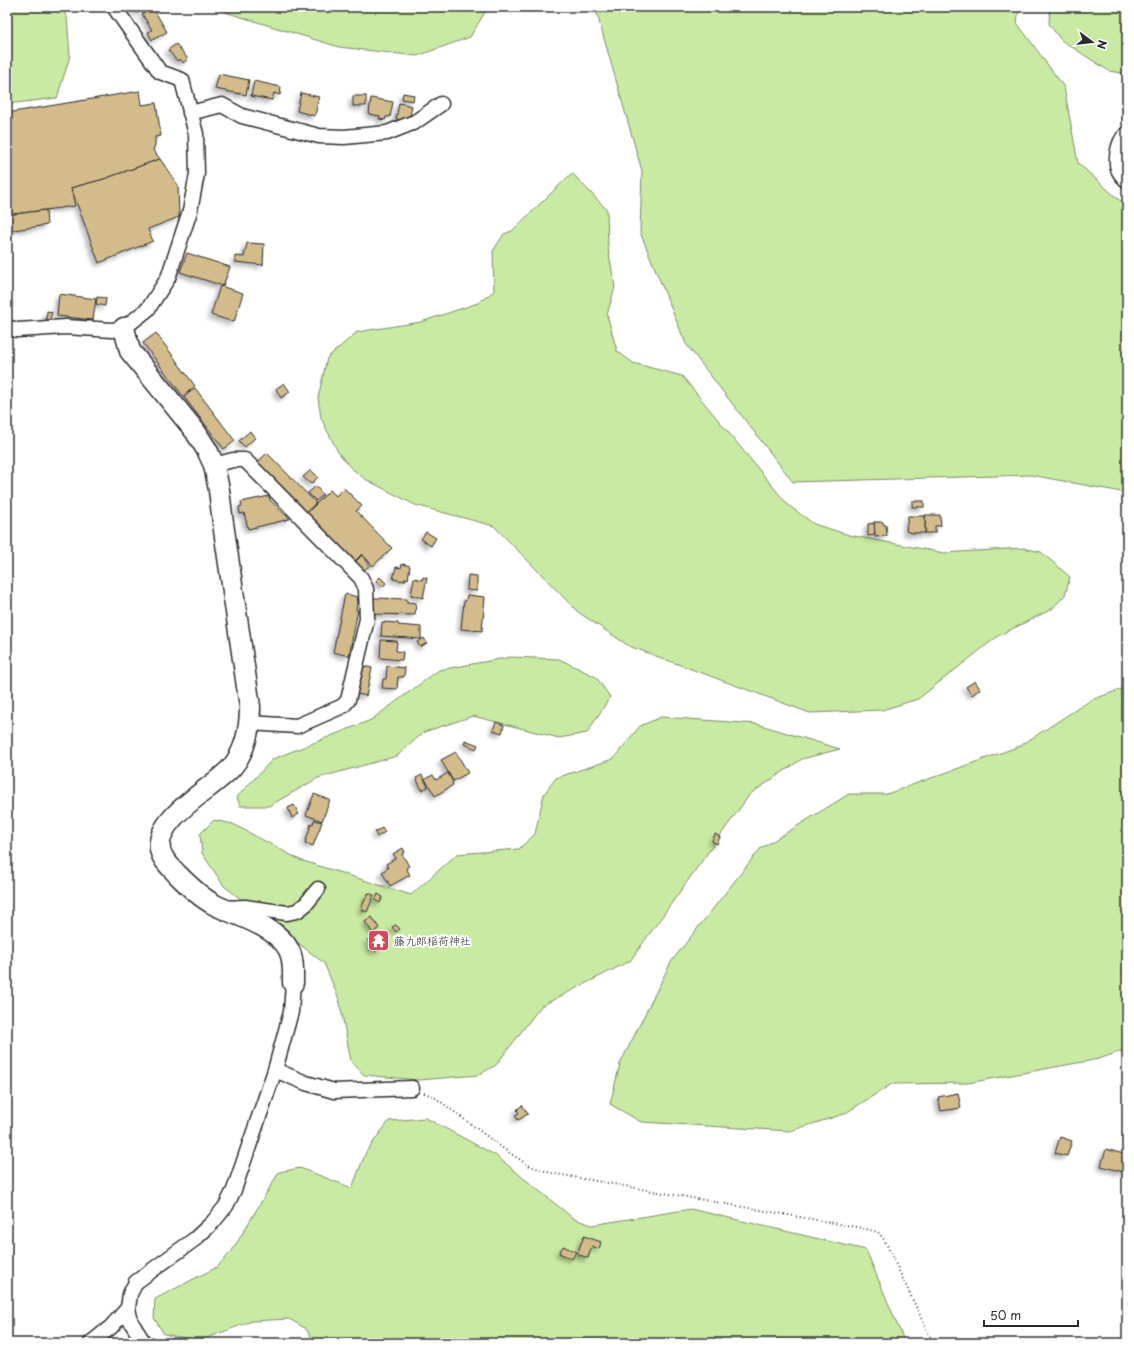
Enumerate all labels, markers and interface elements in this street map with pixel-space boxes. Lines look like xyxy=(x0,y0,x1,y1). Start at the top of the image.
north arrow xyxy=(1072,22,1112,62)
text: N xyxy=(1093,38,1111,51)
temple icon: 藤九郎稲荷神社 xyxy=(365,928,391,954)
place label: 藤九郎稲荷神社 xyxy=(394,932,471,949)
scale bar xyxy=(984,1302,1078,1328)
text: 50 m xyxy=(990,1306,1021,1324)

